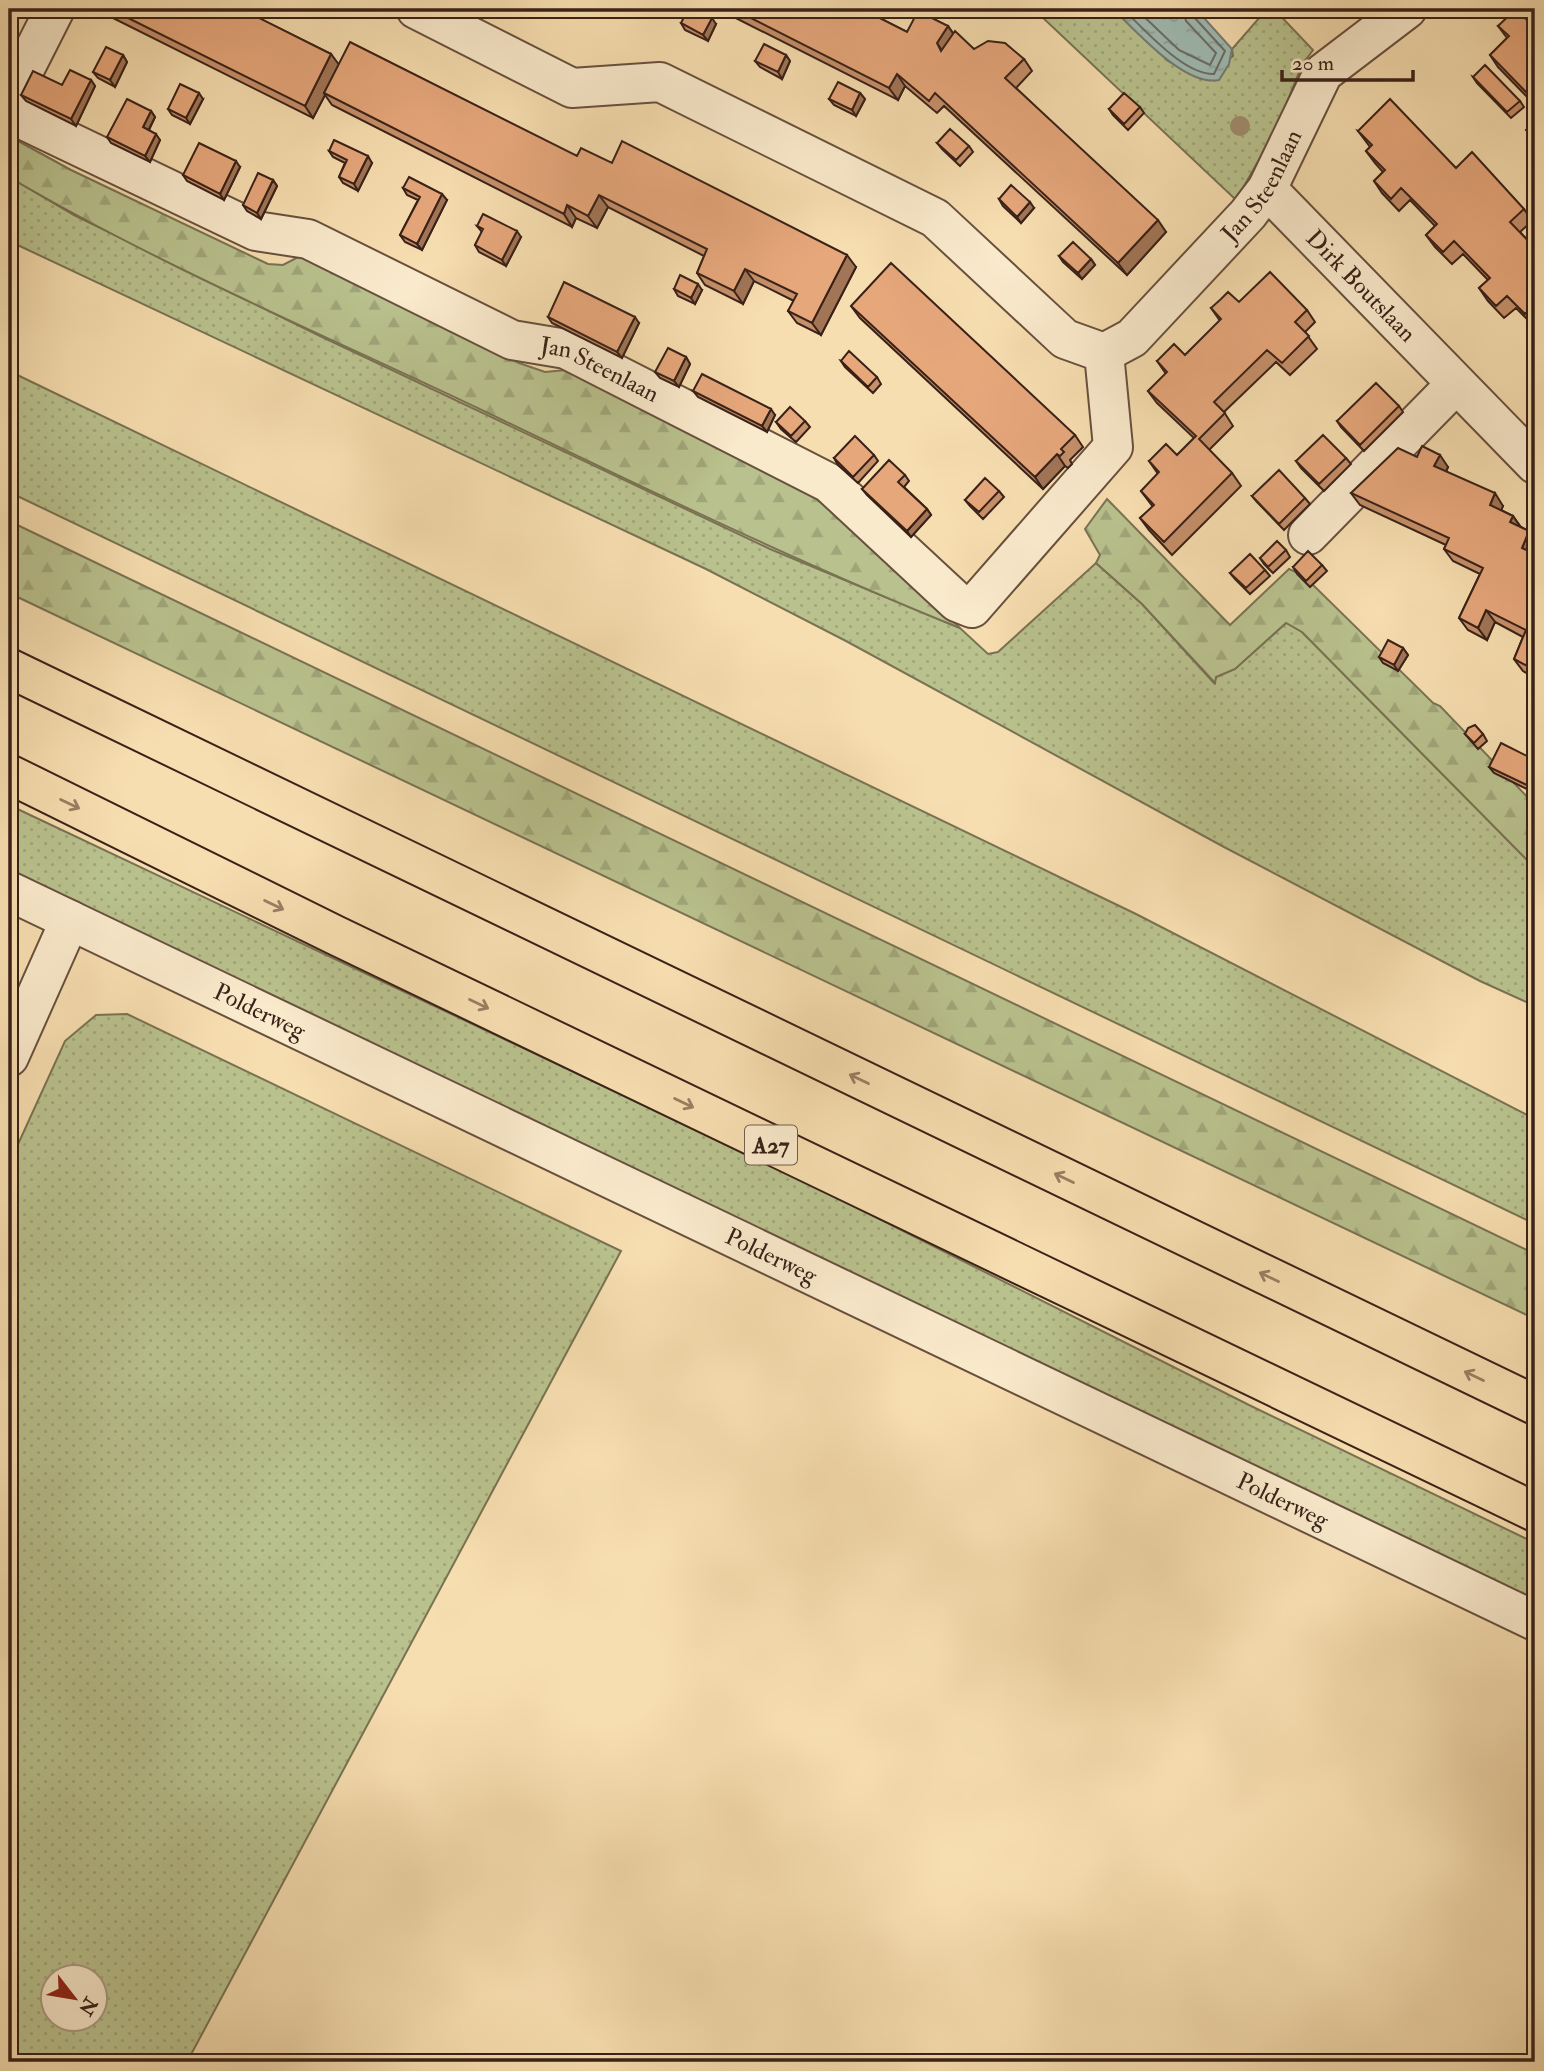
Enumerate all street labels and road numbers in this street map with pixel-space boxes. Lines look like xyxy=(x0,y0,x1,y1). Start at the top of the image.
street label: Jan Steenlaan xyxy=(1214,124,1309,249)
street label: Dirk Boutslaan xyxy=(1299,223,1423,349)
street label: Jan Steenlaan xyxy=(537,329,664,409)
street label: Polderweg xyxy=(209,976,312,1047)
road number: A27 xyxy=(745,1126,797,1164)
street label: Polderweg xyxy=(720,1220,823,1291)
street label: Polderweg xyxy=(1232,1465,1335,1536)

